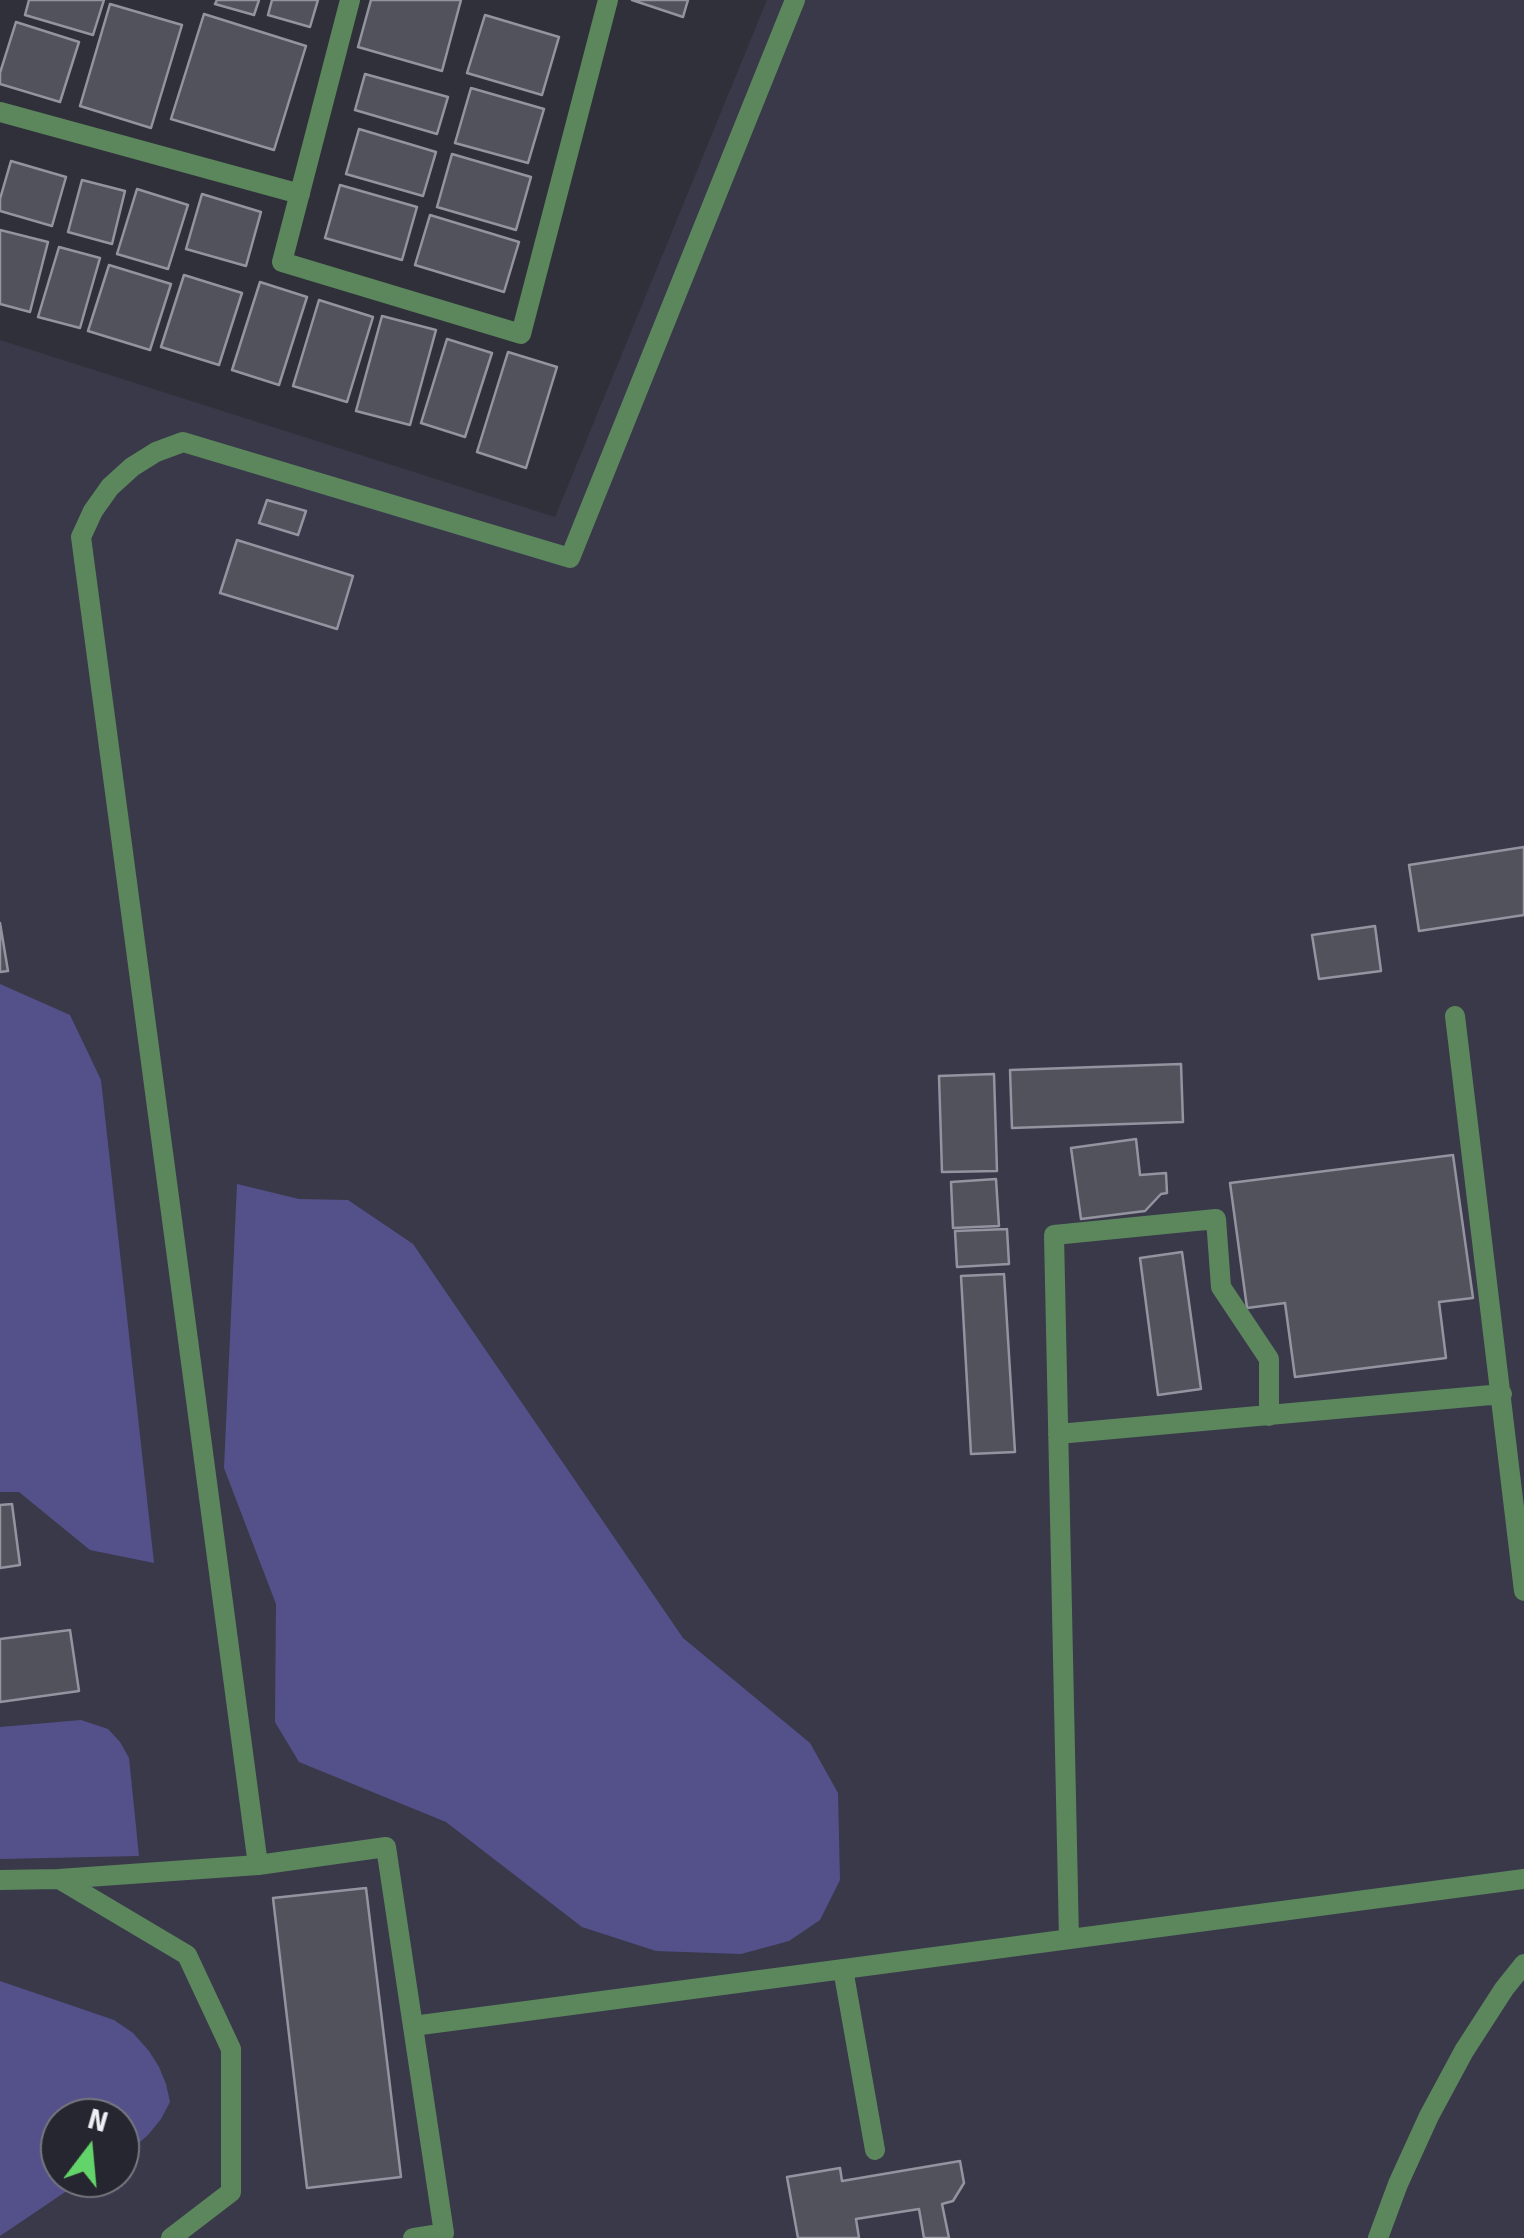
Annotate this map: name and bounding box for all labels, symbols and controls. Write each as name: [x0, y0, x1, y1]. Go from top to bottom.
north arrow: [40, 2098, 140, 2198]
text: N: [84, 2102, 112, 2140]

